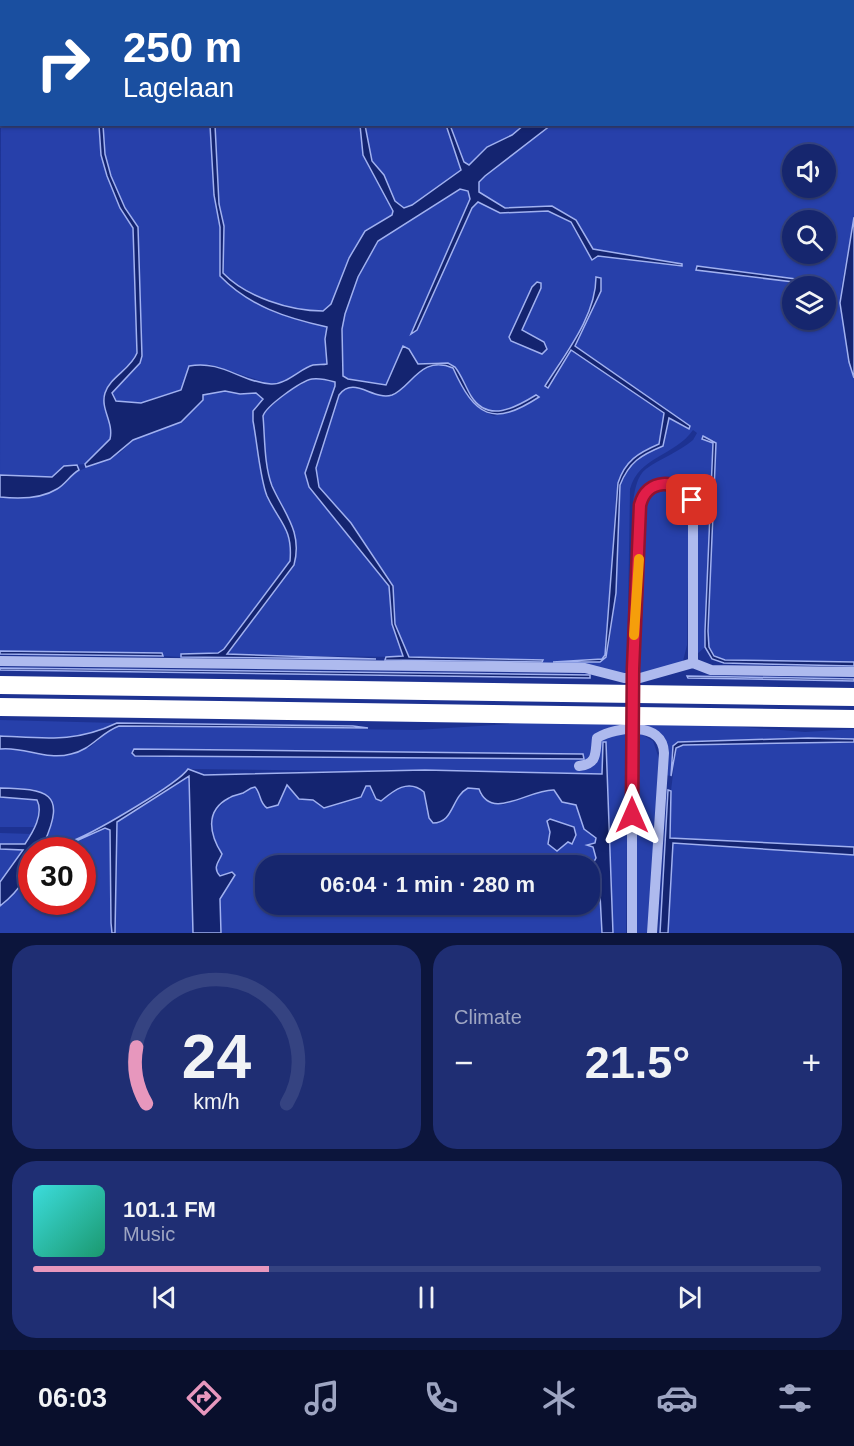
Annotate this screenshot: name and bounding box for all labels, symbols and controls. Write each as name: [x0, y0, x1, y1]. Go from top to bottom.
icon: right: [24, 24, 102, 102]
text: 250 m: [123, 24, 242, 71]
text: Lagelaan: [123, 73, 234, 103]
map controls: [782, 144, 836, 330]
button: sound: [782, 144, 836, 198]
button: search: [782, 210, 836, 264]
button: layers: [782, 276, 836, 330]
pin: [666, 474, 717, 525]
icon: arrive: [675, 483, 708, 516]
position arrow: [600, 783, 664, 847]
speed limit sign: 30: [18, 837, 96, 915]
text: 06:04 · 1 min · 280 m: [320, 872, 535, 897]
text: Climate: [454, 1006, 522, 1028]
text: 24: [182, 1022, 251, 1091]
text: 21.5°: [585, 1037, 690, 1088]
text: −: [454, 1044, 473, 1081]
text: +: [802, 1044, 821, 1081]
text: km/h: [193, 1090, 240, 1114]
text: 101.1 FM: [123, 1197, 216, 1222]
text: Music: [123, 1223, 175, 1245]
icon: previous: [148, 1281, 181, 1314]
icon: pause: [410, 1281, 443, 1314]
icon: next: [673, 1281, 706, 1314]
icon: directions: [183, 1377, 225, 1419]
icon: music: [301, 1377, 343, 1419]
icon: phone: [420, 1377, 462, 1419]
icon: climate: [538, 1377, 580, 1419]
icon: car: [656, 1377, 698, 1419]
icon: filters: [774, 1377, 816, 1419]
text: 06:03: [38, 1383, 107, 1413]

